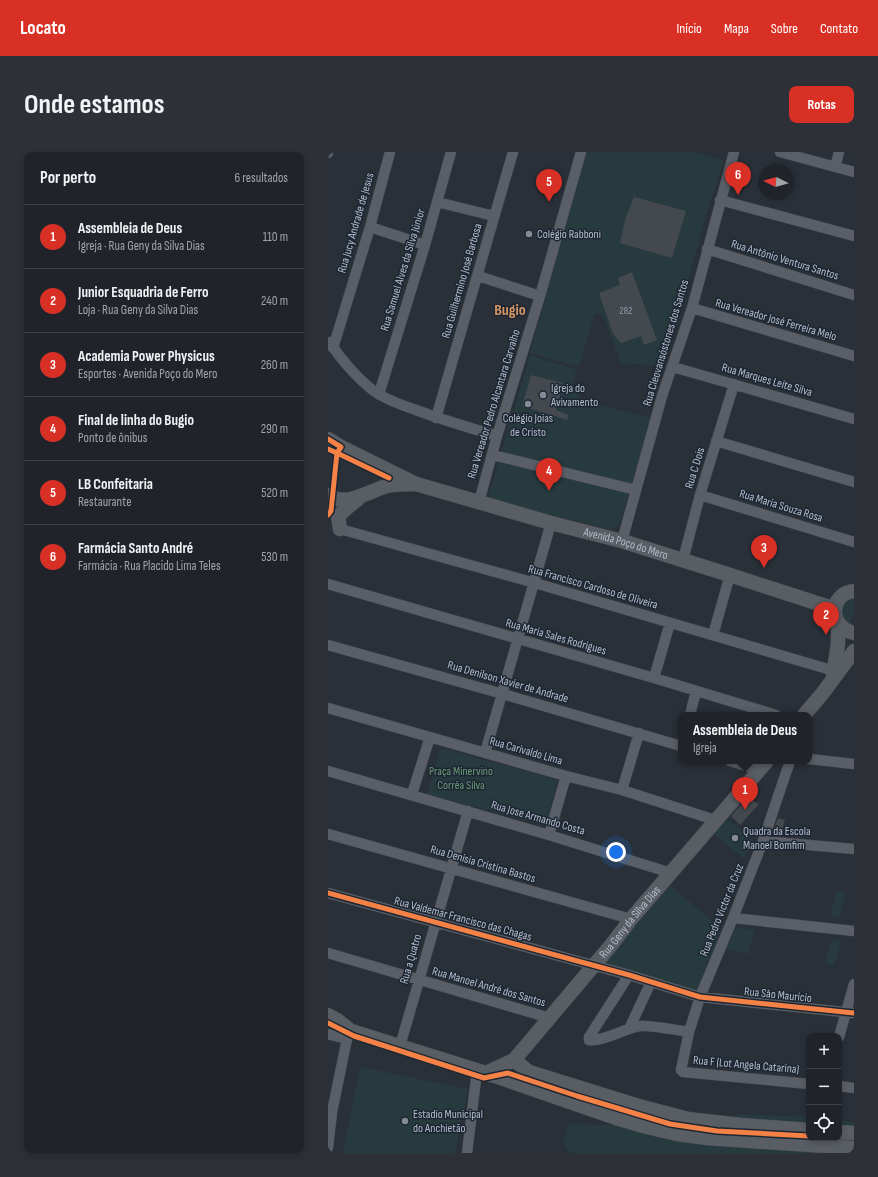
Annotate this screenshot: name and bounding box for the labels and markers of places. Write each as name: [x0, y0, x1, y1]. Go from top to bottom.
pin: 6: [725, 162, 751, 195]
pin: 5: [536, 169, 562, 202]
place label: Colégio Rabboni: [537, 227, 601, 242]
marker: Colégio Rabboni: [524, 229, 534, 239]
place label: Igreja do Avivamento: [550, 381, 598, 410]
marker: Igreja do Avivamento: [538, 390, 548, 400]
marker: Colégio Joias de Cristo: [523, 399, 533, 409]
place label: Colégio Joias de Cristo: [503, 411, 553, 440]
pin: 4: [536, 458, 562, 491]
pin: 3: [751, 535, 777, 568]
pin: 2: [813, 602, 839, 635]
pin: 1: [732, 777, 758, 810]
place label: Quadra da Escola Manoel Bomfim: [743, 824, 811, 853]
marker: Quadra da Escola Manoel Bomfim: [730, 833, 740, 843]
place label: Estadio Municipal do Anchietão: [413, 1107, 483, 1136]
marker: Estadio Municipal do Anchietão: [400, 1116, 410, 1126]

